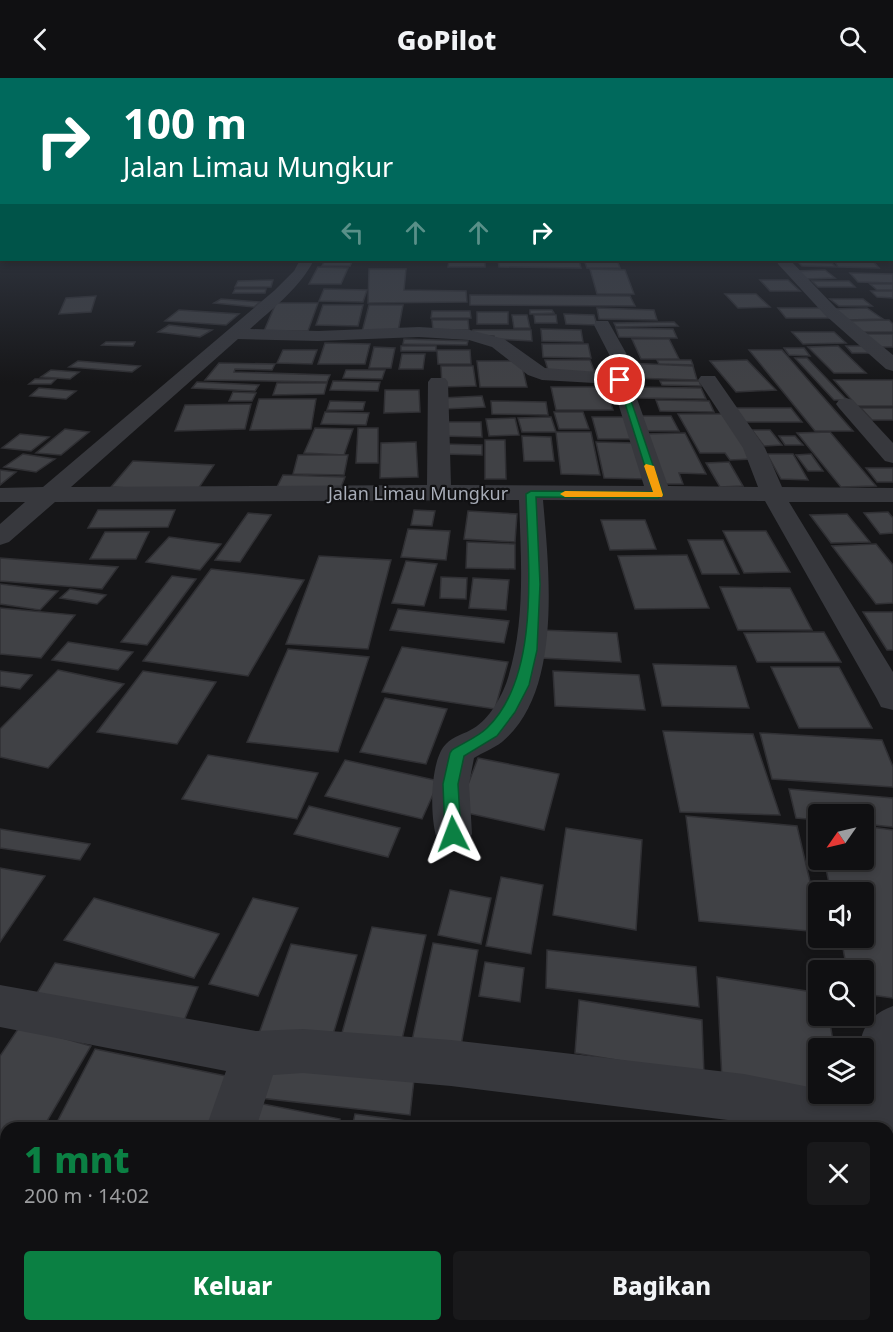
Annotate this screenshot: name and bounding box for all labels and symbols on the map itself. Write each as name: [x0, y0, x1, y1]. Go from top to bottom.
pin: [594, 354, 645, 405]
street label: Jalan Limau Mungkur: [326, 481, 509, 505]
position arrow: [421, 802, 485, 866]
north arrow: [808, 804, 874, 870]

